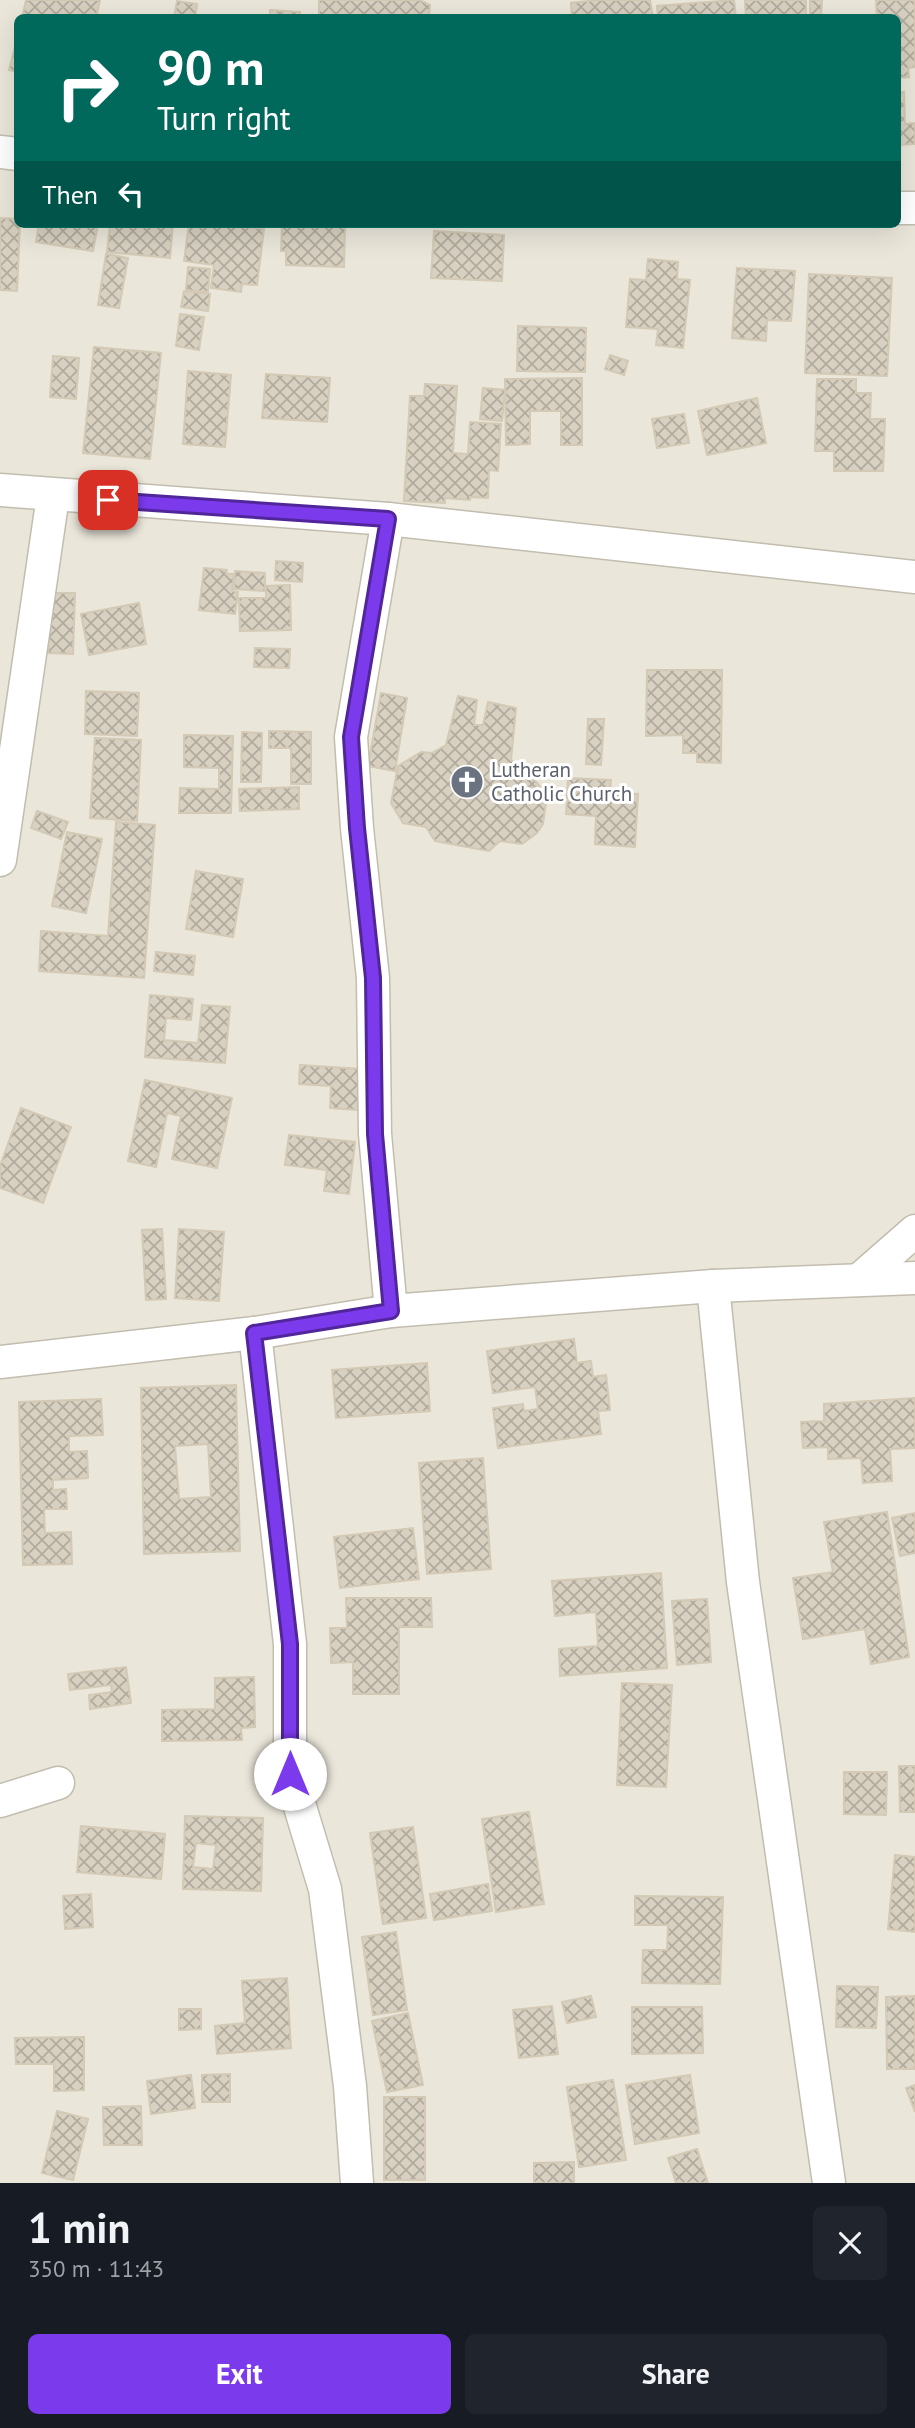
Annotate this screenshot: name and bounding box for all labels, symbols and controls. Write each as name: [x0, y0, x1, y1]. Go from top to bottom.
text: 90 m: [157, 35, 264, 99]
icon: right: [42, 42, 133, 133]
text: Turn right: [157, 97, 291, 139]
icon: left: [112, 175, 150, 213]
text: Then: [42, 178, 98, 211]
pin: [78, 470, 138, 530]
icon: arrive: [89, 481, 127, 519]
place label: Lutheran Catholic Church: [491, 756, 632, 807]
church icon: Lutheran Catholic Church: [448, 763, 486, 801]
position arrow: [253, 1737, 327, 1811]
text: 1 min: [28, 2200, 130, 2255]
button: close: [813, 2206, 887, 2280]
text: 350 m · 11:43: [28, 2254, 164, 2283]
button: Exit: [28, 2334, 451, 2414]
button: Share: [465, 2334, 887, 2414]

